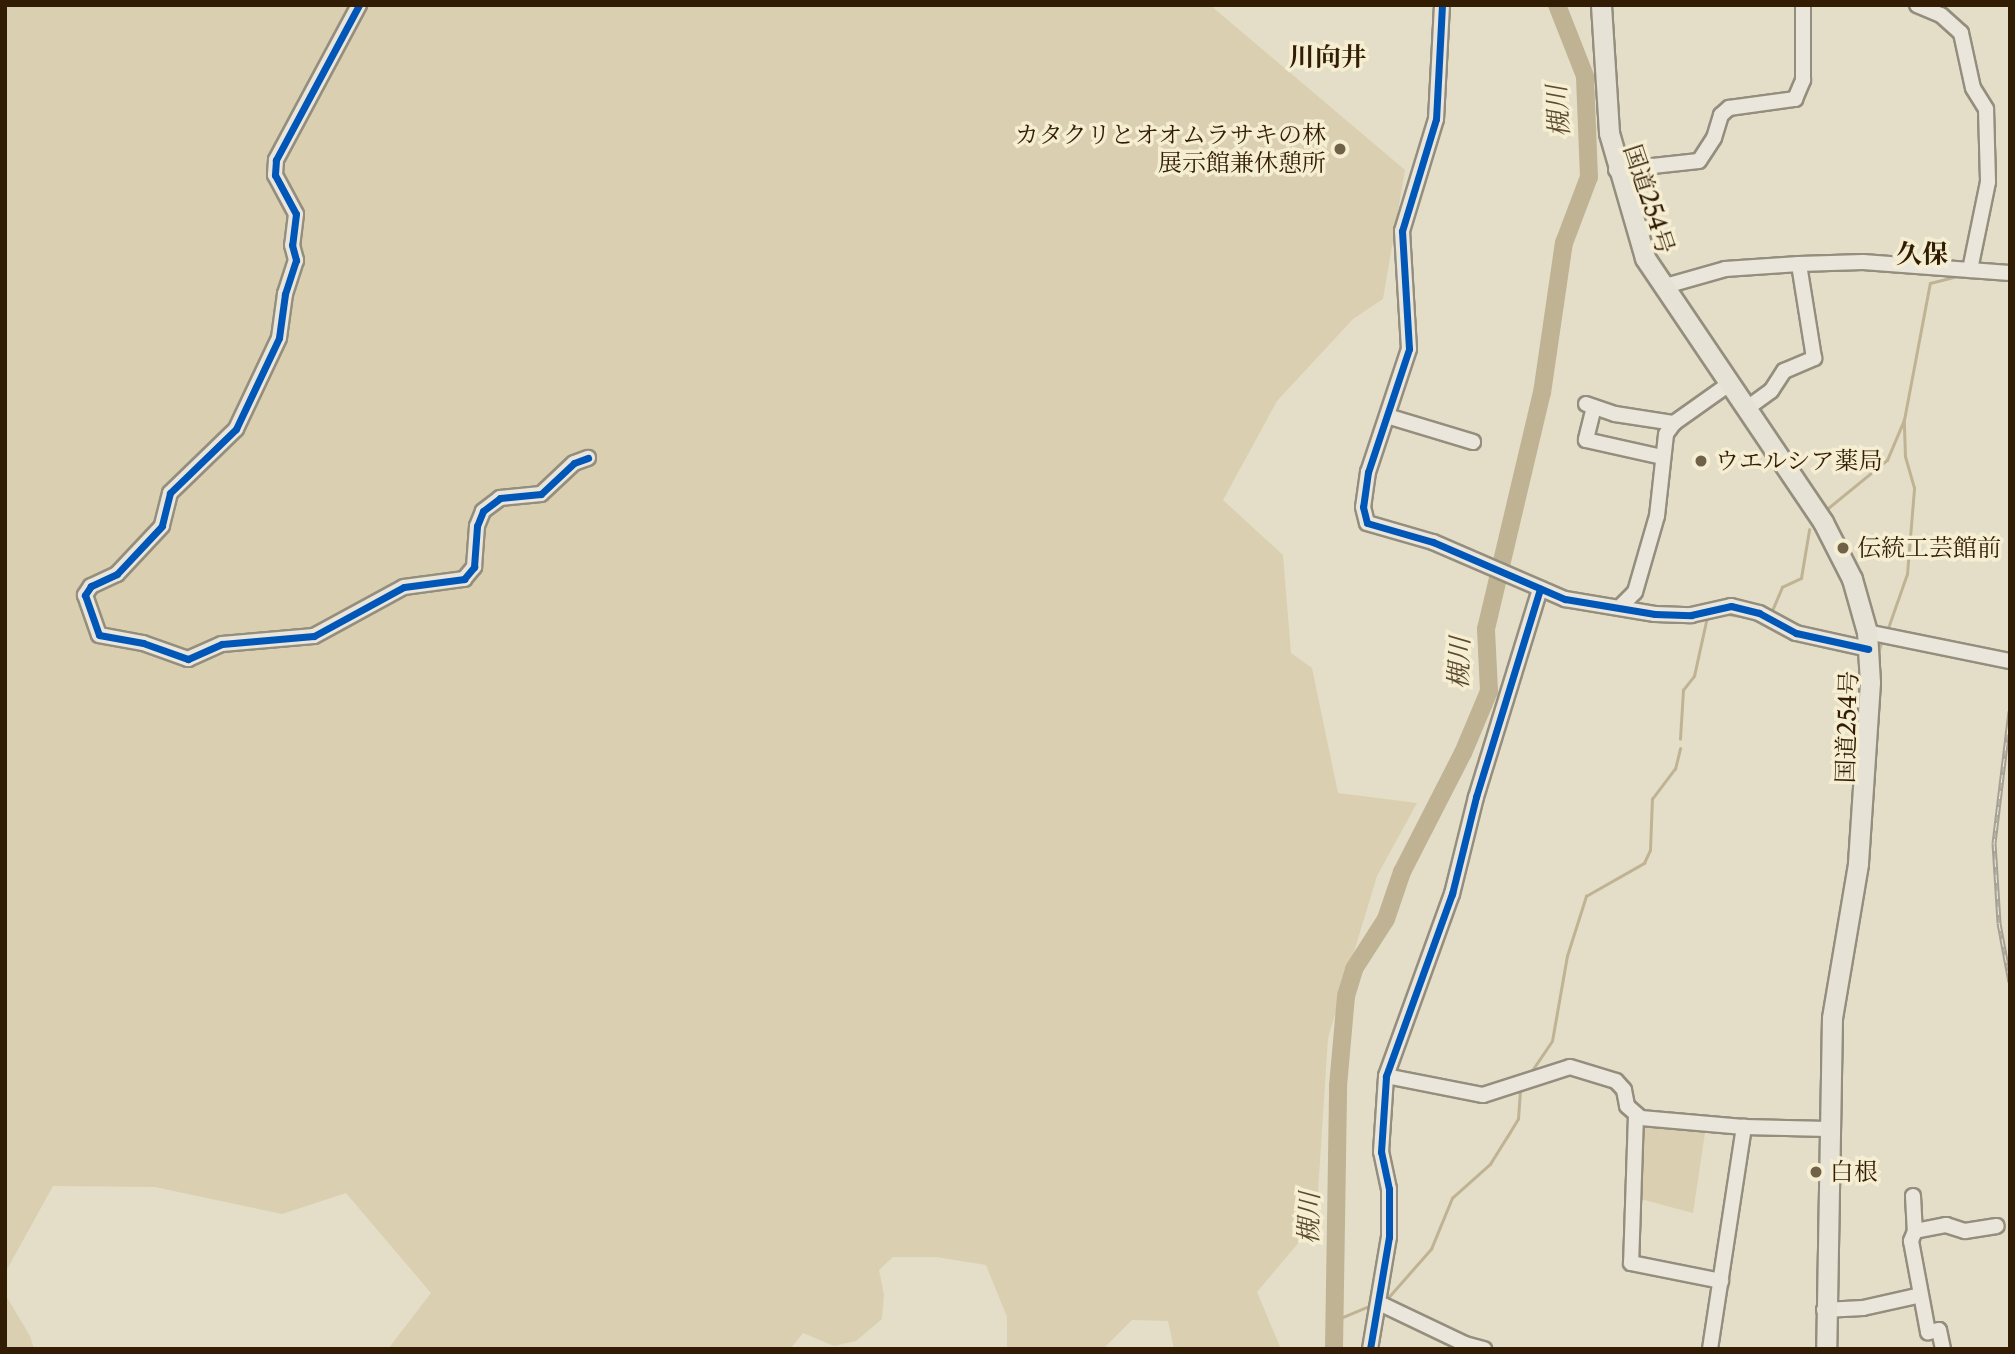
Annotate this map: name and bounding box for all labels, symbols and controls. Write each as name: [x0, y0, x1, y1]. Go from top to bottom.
district label: 川向井: [1289, 42, 1367, 74]
water label: 槻川: [1542, 84, 1576, 138]
place label: カタクリとオオムラサキの林 展示館兼休憩所: [1014, 121, 1326, 177]
marker: カタクリとオオムラサキの林 展示館兼休憩所: [1332, 141, 1348, 157]
street label: 国道254号: [1618, 141, 1680, 257]
district label: 久保: [1896, 239, 1948, 271]
place label: ウエルシア薬局: [1715, 447, 1883, 475]
marker: ウエルシア薬局: [1693, 453, 1709, 469]
place label: 伝統工芸館前: [1857, 534, 2001, 562]
marker: 伝統工芸館前: [1835, 540, 1851, 556]
water label: 槻川: [1444, 636, 1476, 690]
street label: 国道254号: [1831, 670, 1863, 784]
place label: 白根: [1830, 1158, 1878, 1186]
marker: 白根: [1808, 1164, 1824, 1180]
water label: 槻川: [1294, 1192, 1326, 1244]

